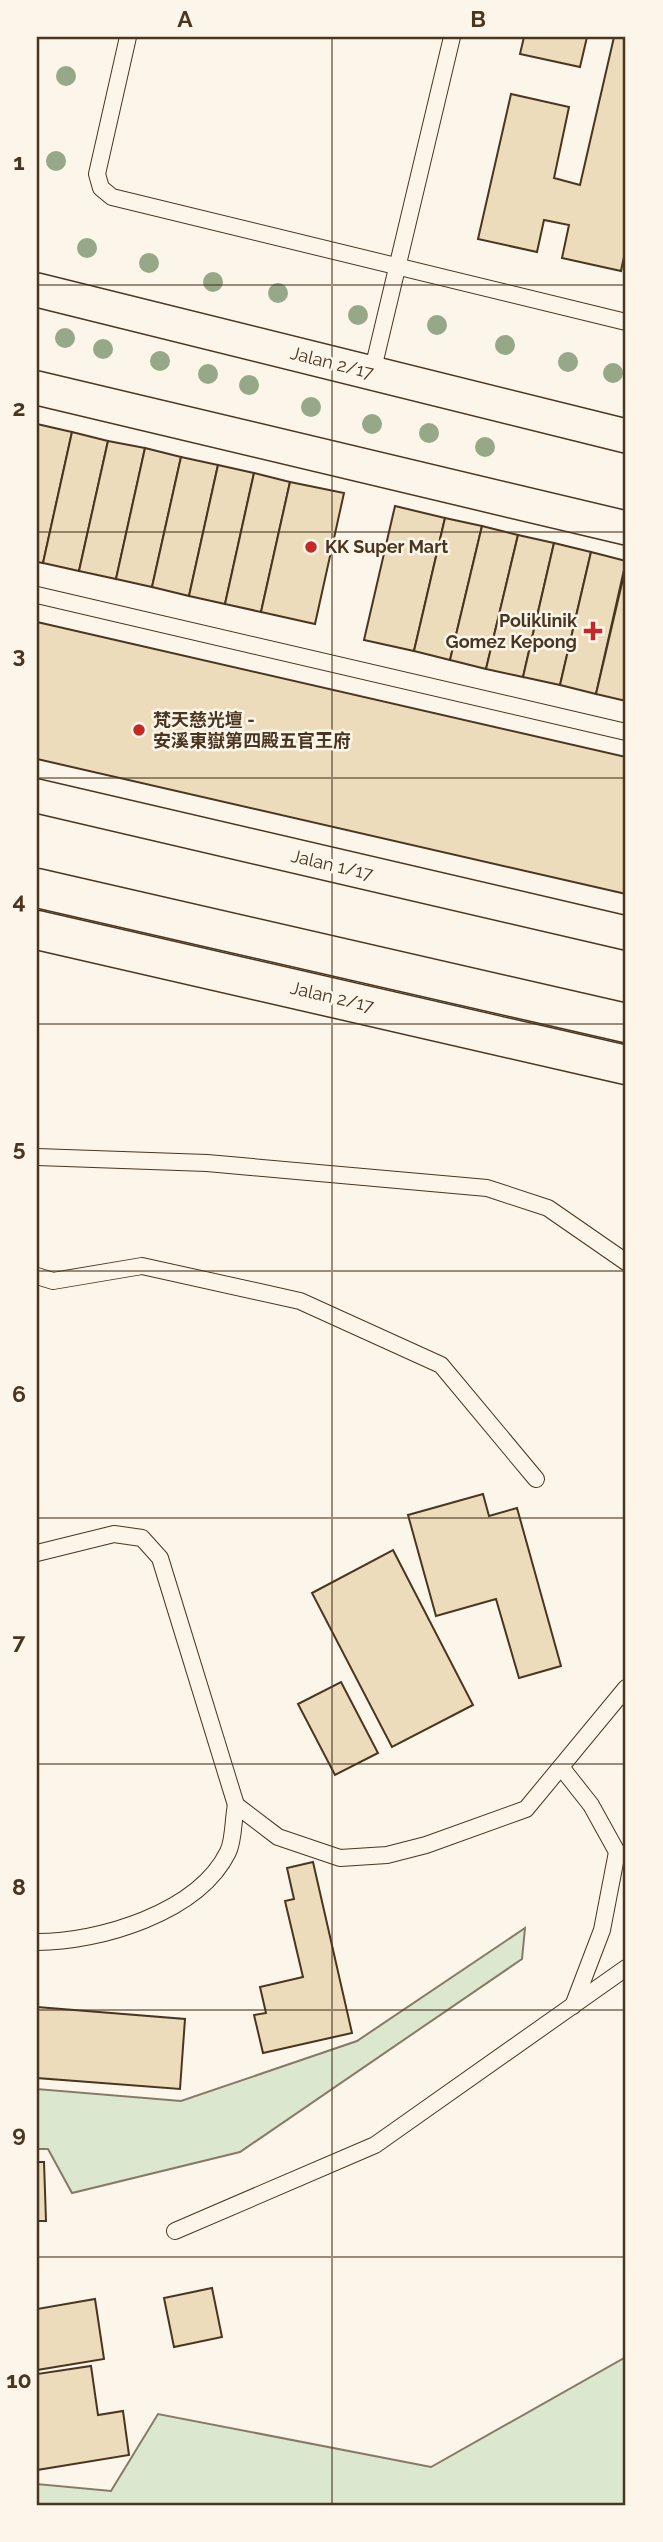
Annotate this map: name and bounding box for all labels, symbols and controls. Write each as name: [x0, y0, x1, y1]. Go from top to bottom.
text: A: [177, 5, 193, 32]
text: B: [470, 5, 486, 32]
text: 1: [13, 148, 25, 175]
street label: Jalan 2/17: [288, 342, 376, 383]
text: 2: [13, 394, 25, 421]
place label: KK Super Mart: [325, 536, 448, 557]
marker: KK Super Mart: [303, 539, 319, 555]
place label: Poliklinik Gomez Kepong: [446, 610, 578, 652]
marker: Poliklinik Gomez Kepong: [583, 621, 603, 641]
text: 3: [13, 641, 25, 668]
place label: 梵天慈光壇 - 安溪東嶽第四殿五官王府: [153, 709, 351, 751]
marker: 梵天慈光壇 - 安溪東嶽第四殿五官王府: [131, 722, 147, 738]
street label: Jalan 1/17: [289, 845, 376, 884]
text: 4: [12, 887, 26, 914]
street label: Jalan 2/17: [288, 977, 376, 1016]
text: 5: [13, 1134, 26, 1161]
text: 6: [12, 1380, 26, 1407]
text: 7: [13, 1627, 26, 1654]
text: 8: [12, 1873, 26, 1900]
text: 9: [12, 2120, 26, 2147]
text: 10: [6, 2366, 32, 2393]

